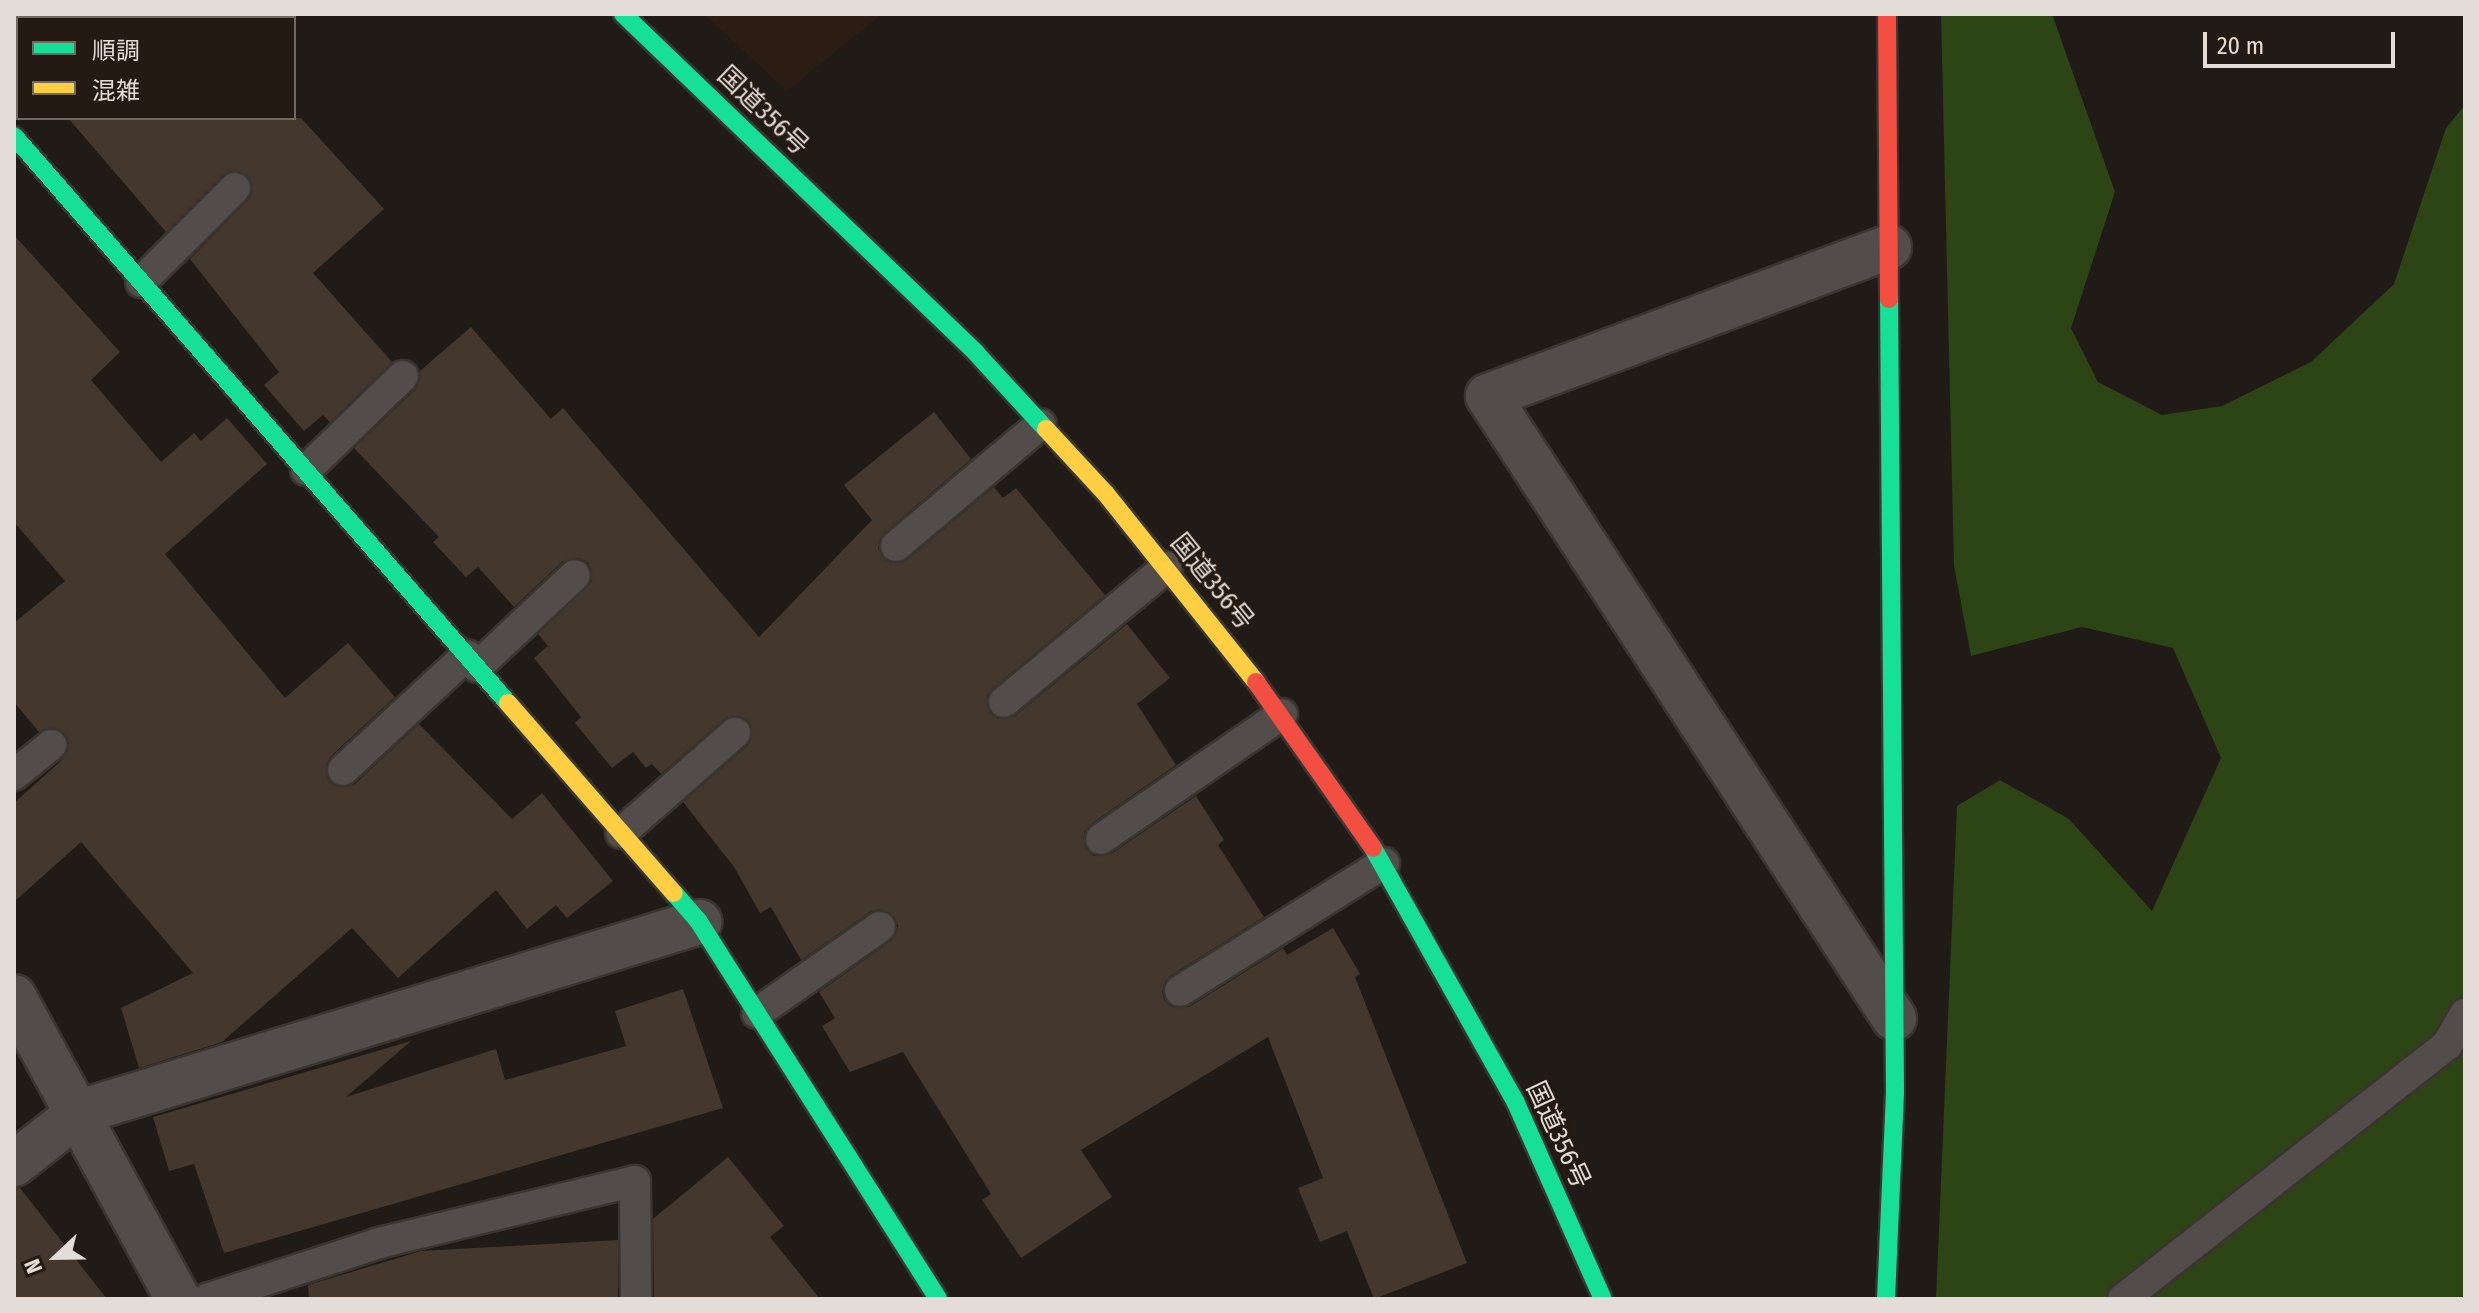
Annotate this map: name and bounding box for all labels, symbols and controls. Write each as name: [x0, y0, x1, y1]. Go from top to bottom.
legend: [16, 16, 296, 120]
scale bar: [2207, 16, 2399, 66]
text: 20 m: [2217, 32, 2264, 60]
text: 順調: [92, 37, 140, 65]
street label: 国道356号: [711, 60, 815, 162]
text: 混雑: [92, 77, 140, 105]
street label: 国道356号: [1164, 528, 1260, 636]
street label: 国道356号: [1520, 1076, 1596, 1194]
north arrow: [16, 1217, 96, 1297]
text: N: [18, 1255, 48, 1277]

